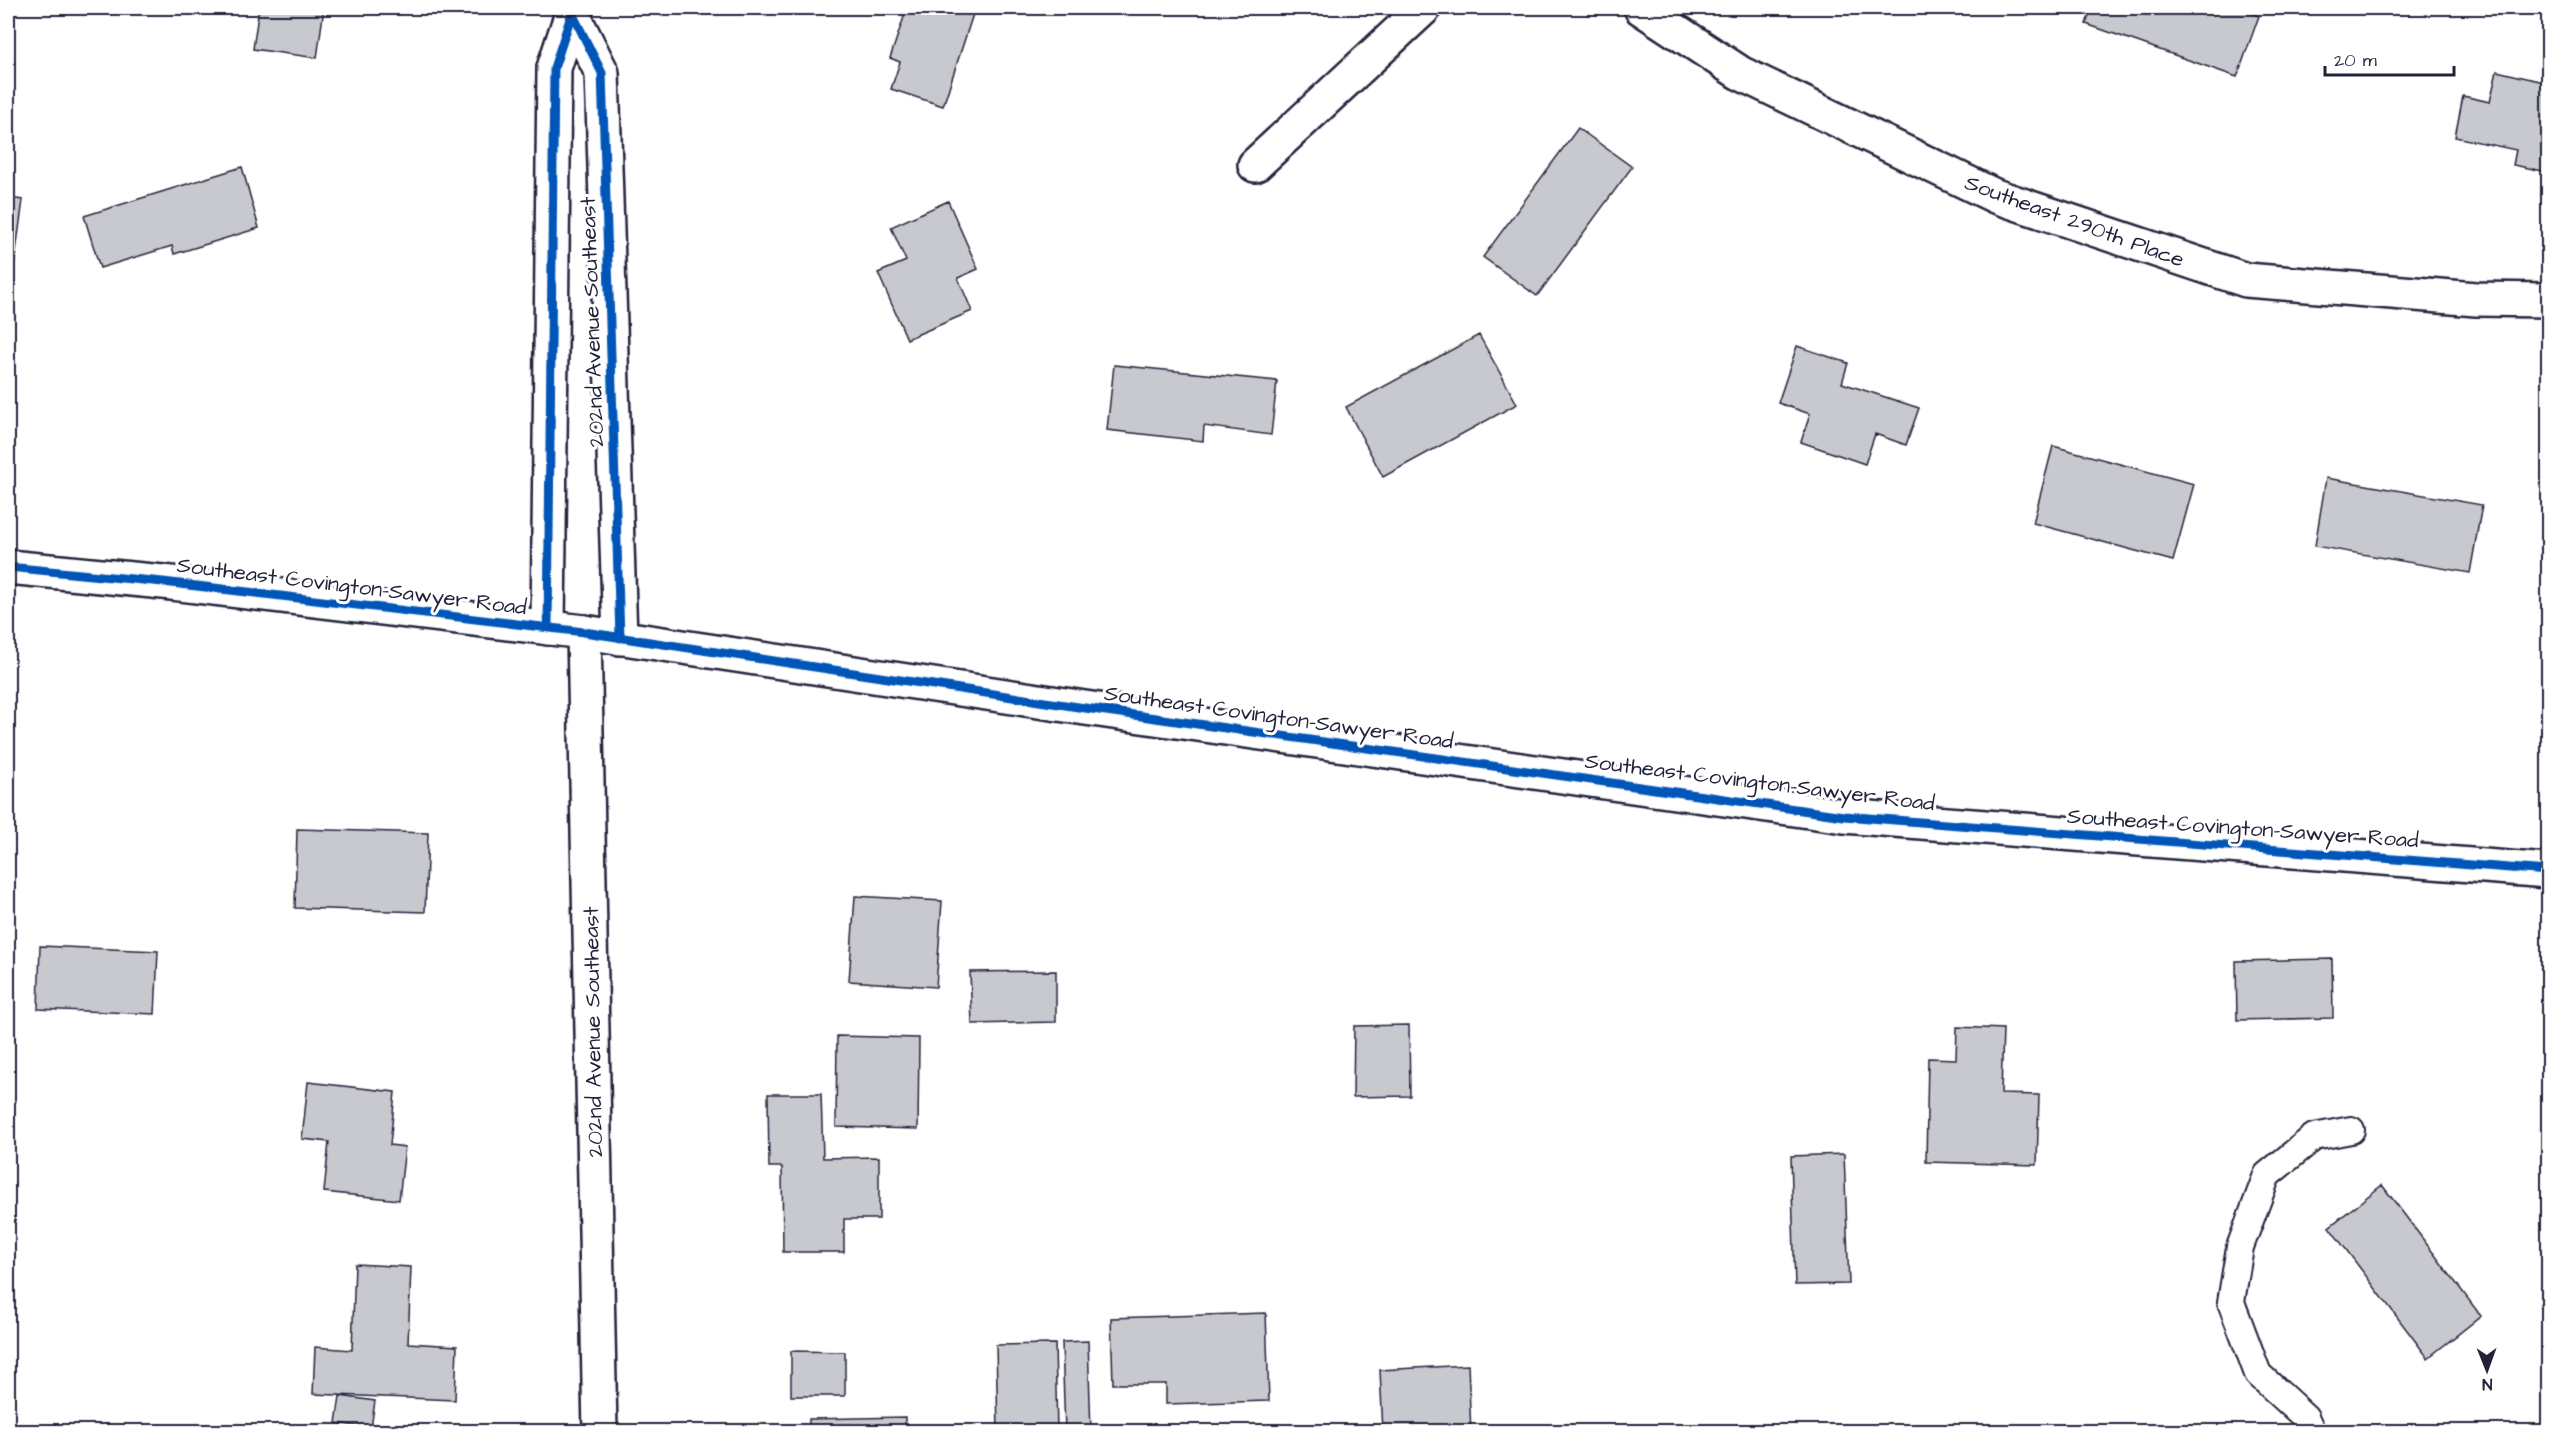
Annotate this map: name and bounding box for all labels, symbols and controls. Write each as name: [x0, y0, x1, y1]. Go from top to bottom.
scale bar: [2325, 39, 2454, 77]
text: 20 m: [2334, 48, 2377, 73]
street label: Southeast 290th Place: [1960, 167, 2189, 276]
street label: 202nd Avenue Southeast: [573, 196, 612, 448]
street label: Southeast Covington-Sawyer Road: [175, 550, 528, 624]
street label: Southeast Covington-Sawyer Road: [1102, 678, 1455, 758]
street label: Southeast Covington-Sawyer Road: [1583, 746, 1936, 820]
street label: Southeast Covington-Sawyer Road: [2066, 801, 2420, 857]
street label: 202nd Avenue Southeast: [576, 906, 611, 1158]
north arrow: [2457, 1340, 2517, 1400]
text: N: [2482, 1373, 2492, 1395]

